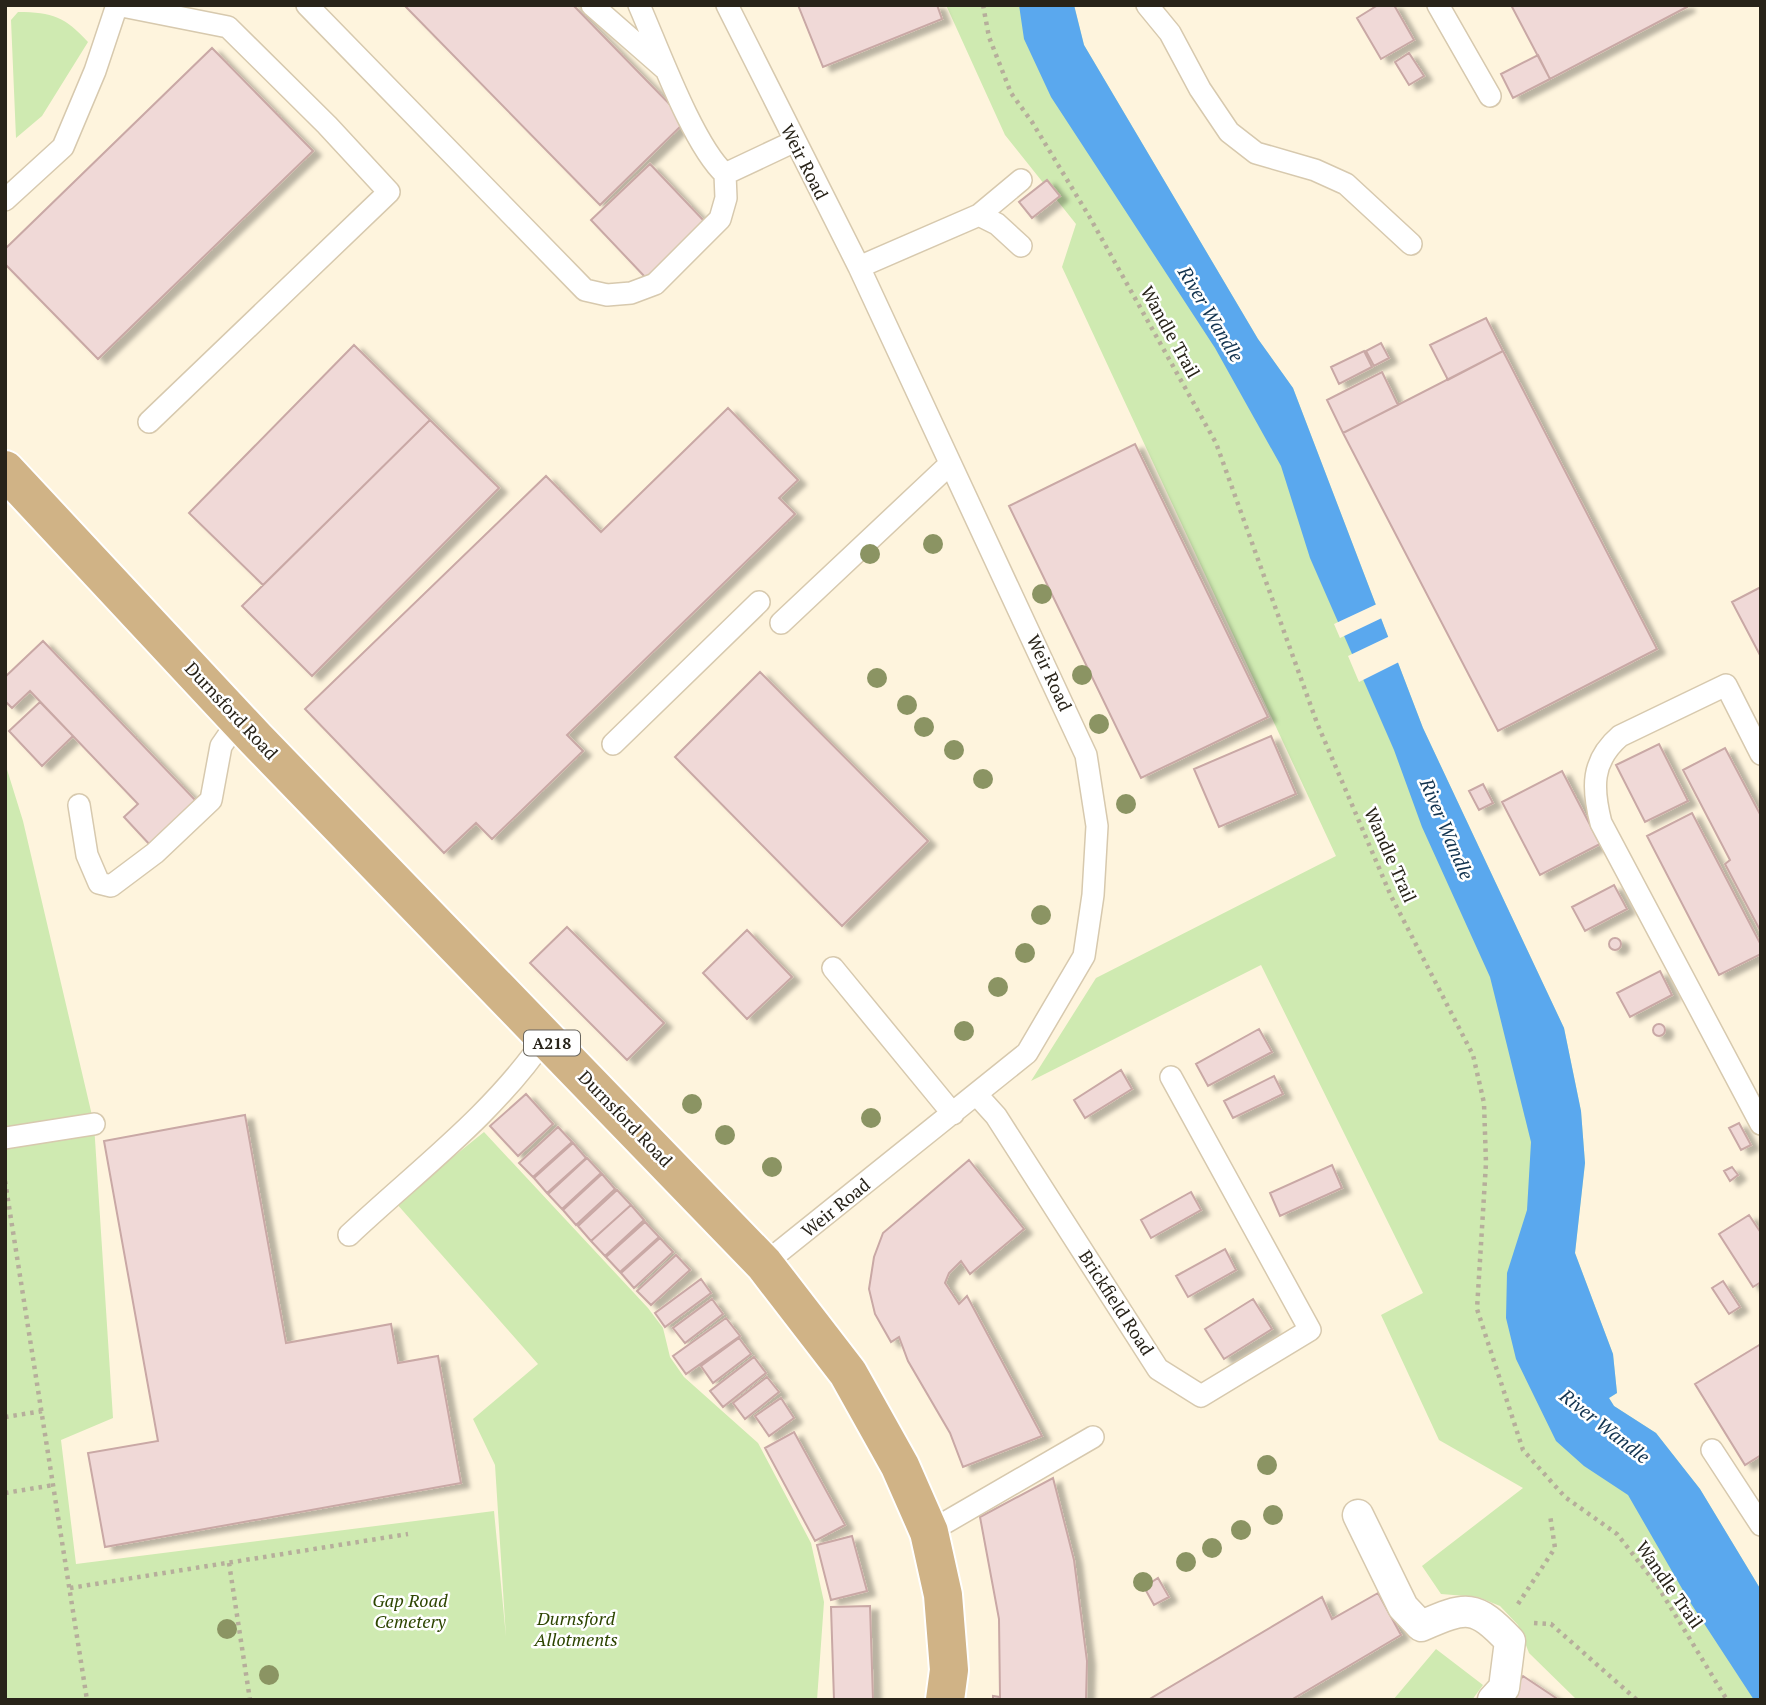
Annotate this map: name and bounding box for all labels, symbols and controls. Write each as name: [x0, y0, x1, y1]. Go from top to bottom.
street label: Weir Road: [776, 120, 834, 203]
water label: River Wandle: [1173, 260, 1250, 367]
street label: Wandle Trail: [1136, 281, 1206, 382]
street label: Weir Road: [1022, 631, 1078, 715]
street label: Durnsford Road: [180, 656, 283, 764]
water label: River Wandle: [1415, 774, 1480, 884]
street label: Wandle Trail: [1359, 803, 1423, 906]
road number: A218: [524, 1030, 580, 1056]
street label: Durnsford Road: [573, 1065, 678, 1172]
street label: Weir Road: [796, 1172, 875, 1242]
street label: Brickfield Road: [1074, 1245, 1160, 1360]
water label: River Wandle: [1554, 1382, 1656, 1469]
street label: Wandle Trail: [1631, 1536, 1709, 1633]
park label: Gap Road Cemetery: [372, 1588, 448, 1633]
park label: Durnsford Allotments: [533, 1606, 618, 1651]

